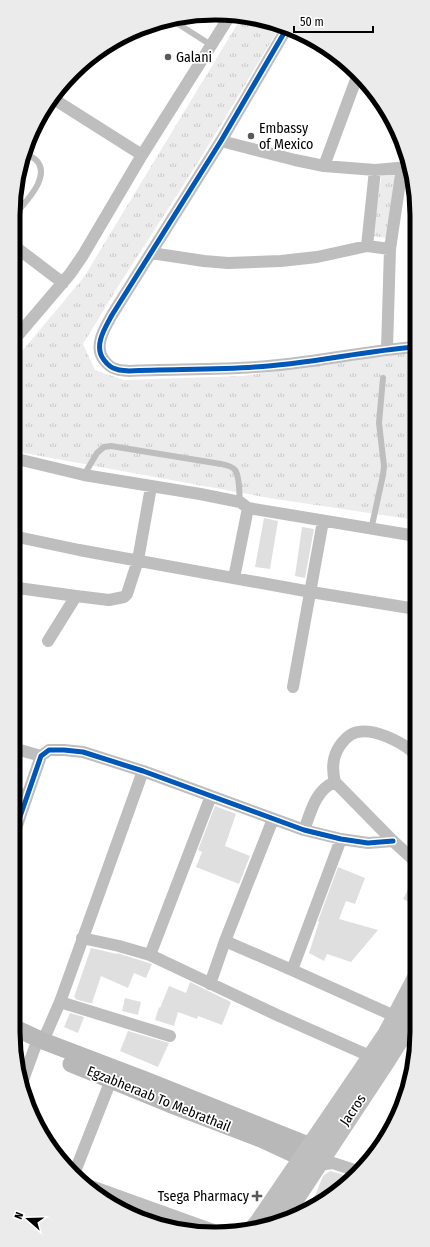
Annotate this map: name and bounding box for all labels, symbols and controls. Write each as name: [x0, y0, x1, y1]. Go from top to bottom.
scale bar: [294, 8, 373, 34]
text: 50 m: [300, 15, 324, 29]
place label: Galani: [176, 49, 212, 66]
marker: Galani: [163, 52, 173, 62]
place label: Embassy of Mexico: [259, 120, 313, 153]
marker: Embassy of Mexico: [246, 131, 256, 141]
street label: Egzabheraab To Mebrathail: [85, 1062, 234, 1136]
street label: Jacros: [336, 1091, 370, 1129]
place label: Tsega Pharmacy: [158, 1188, 250, 1205]
marker: Tsega Pharmacy: [252, 1191, 262, 1201]
north arrow: [8, 1199, 48, 1239]
text: N: [12, 1210, 26, 1221]

